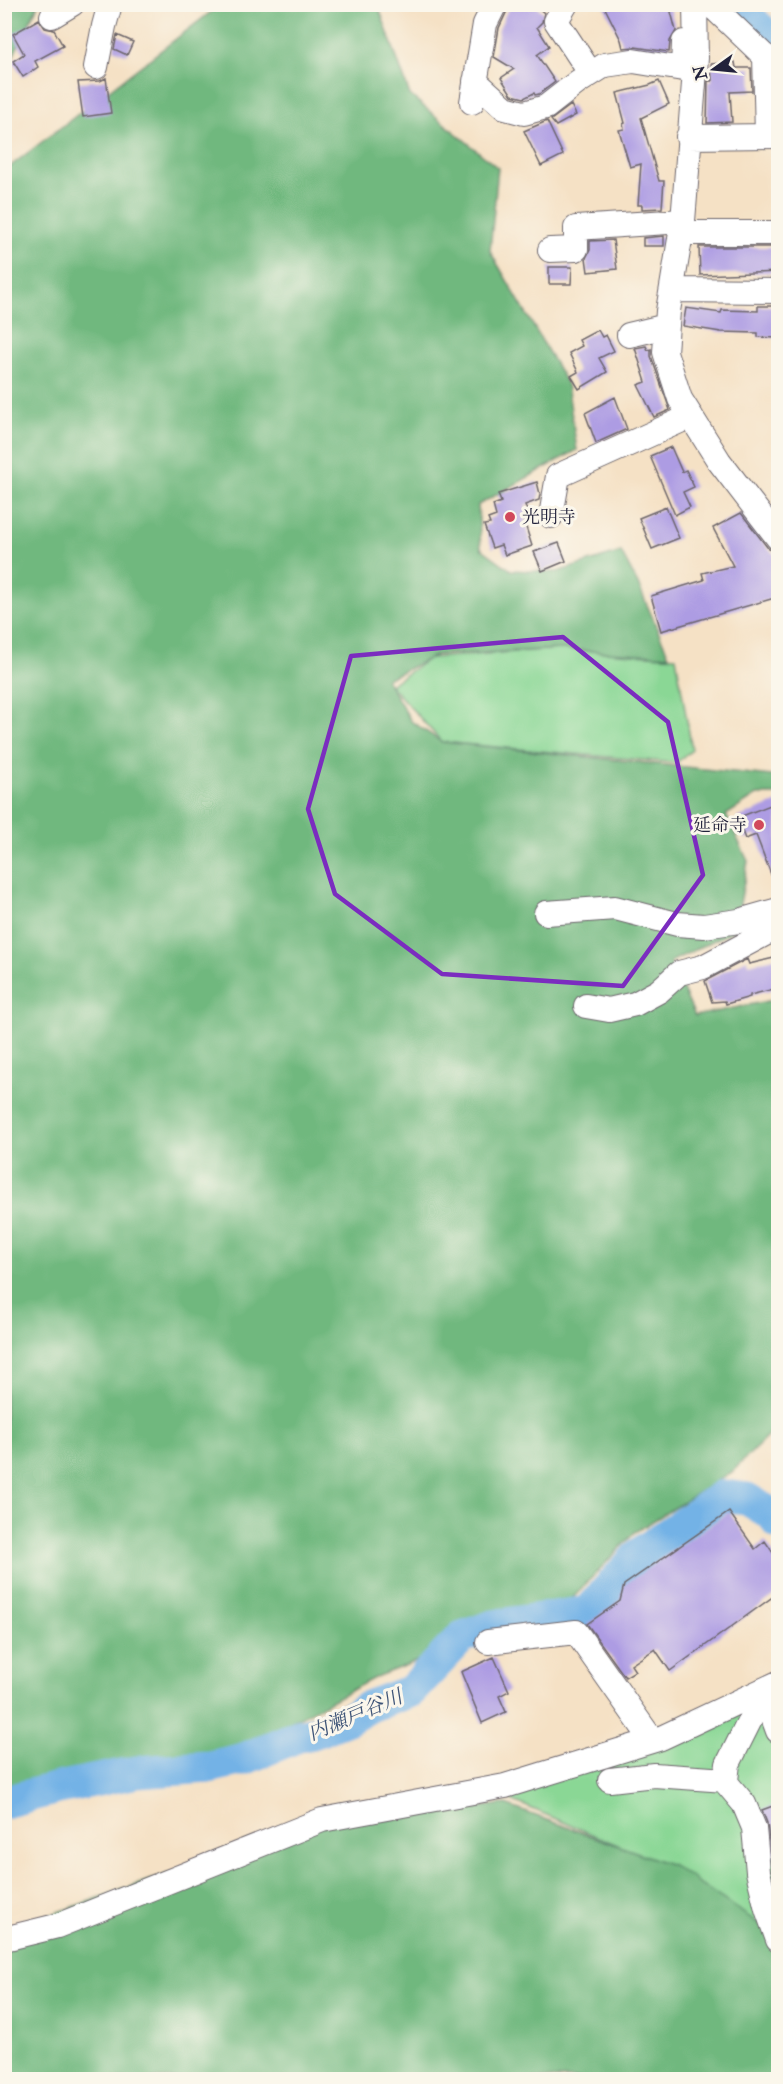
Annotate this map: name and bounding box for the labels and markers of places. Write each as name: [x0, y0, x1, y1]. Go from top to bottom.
place label: 光明寺: [522, 506, 576, 529]
marker: 光明寺: [503, 510, 517, 524]
place label: 延命寺: [693, 814, 747, 837]
marker: 延命寺: [752, 818, 766, 832]

